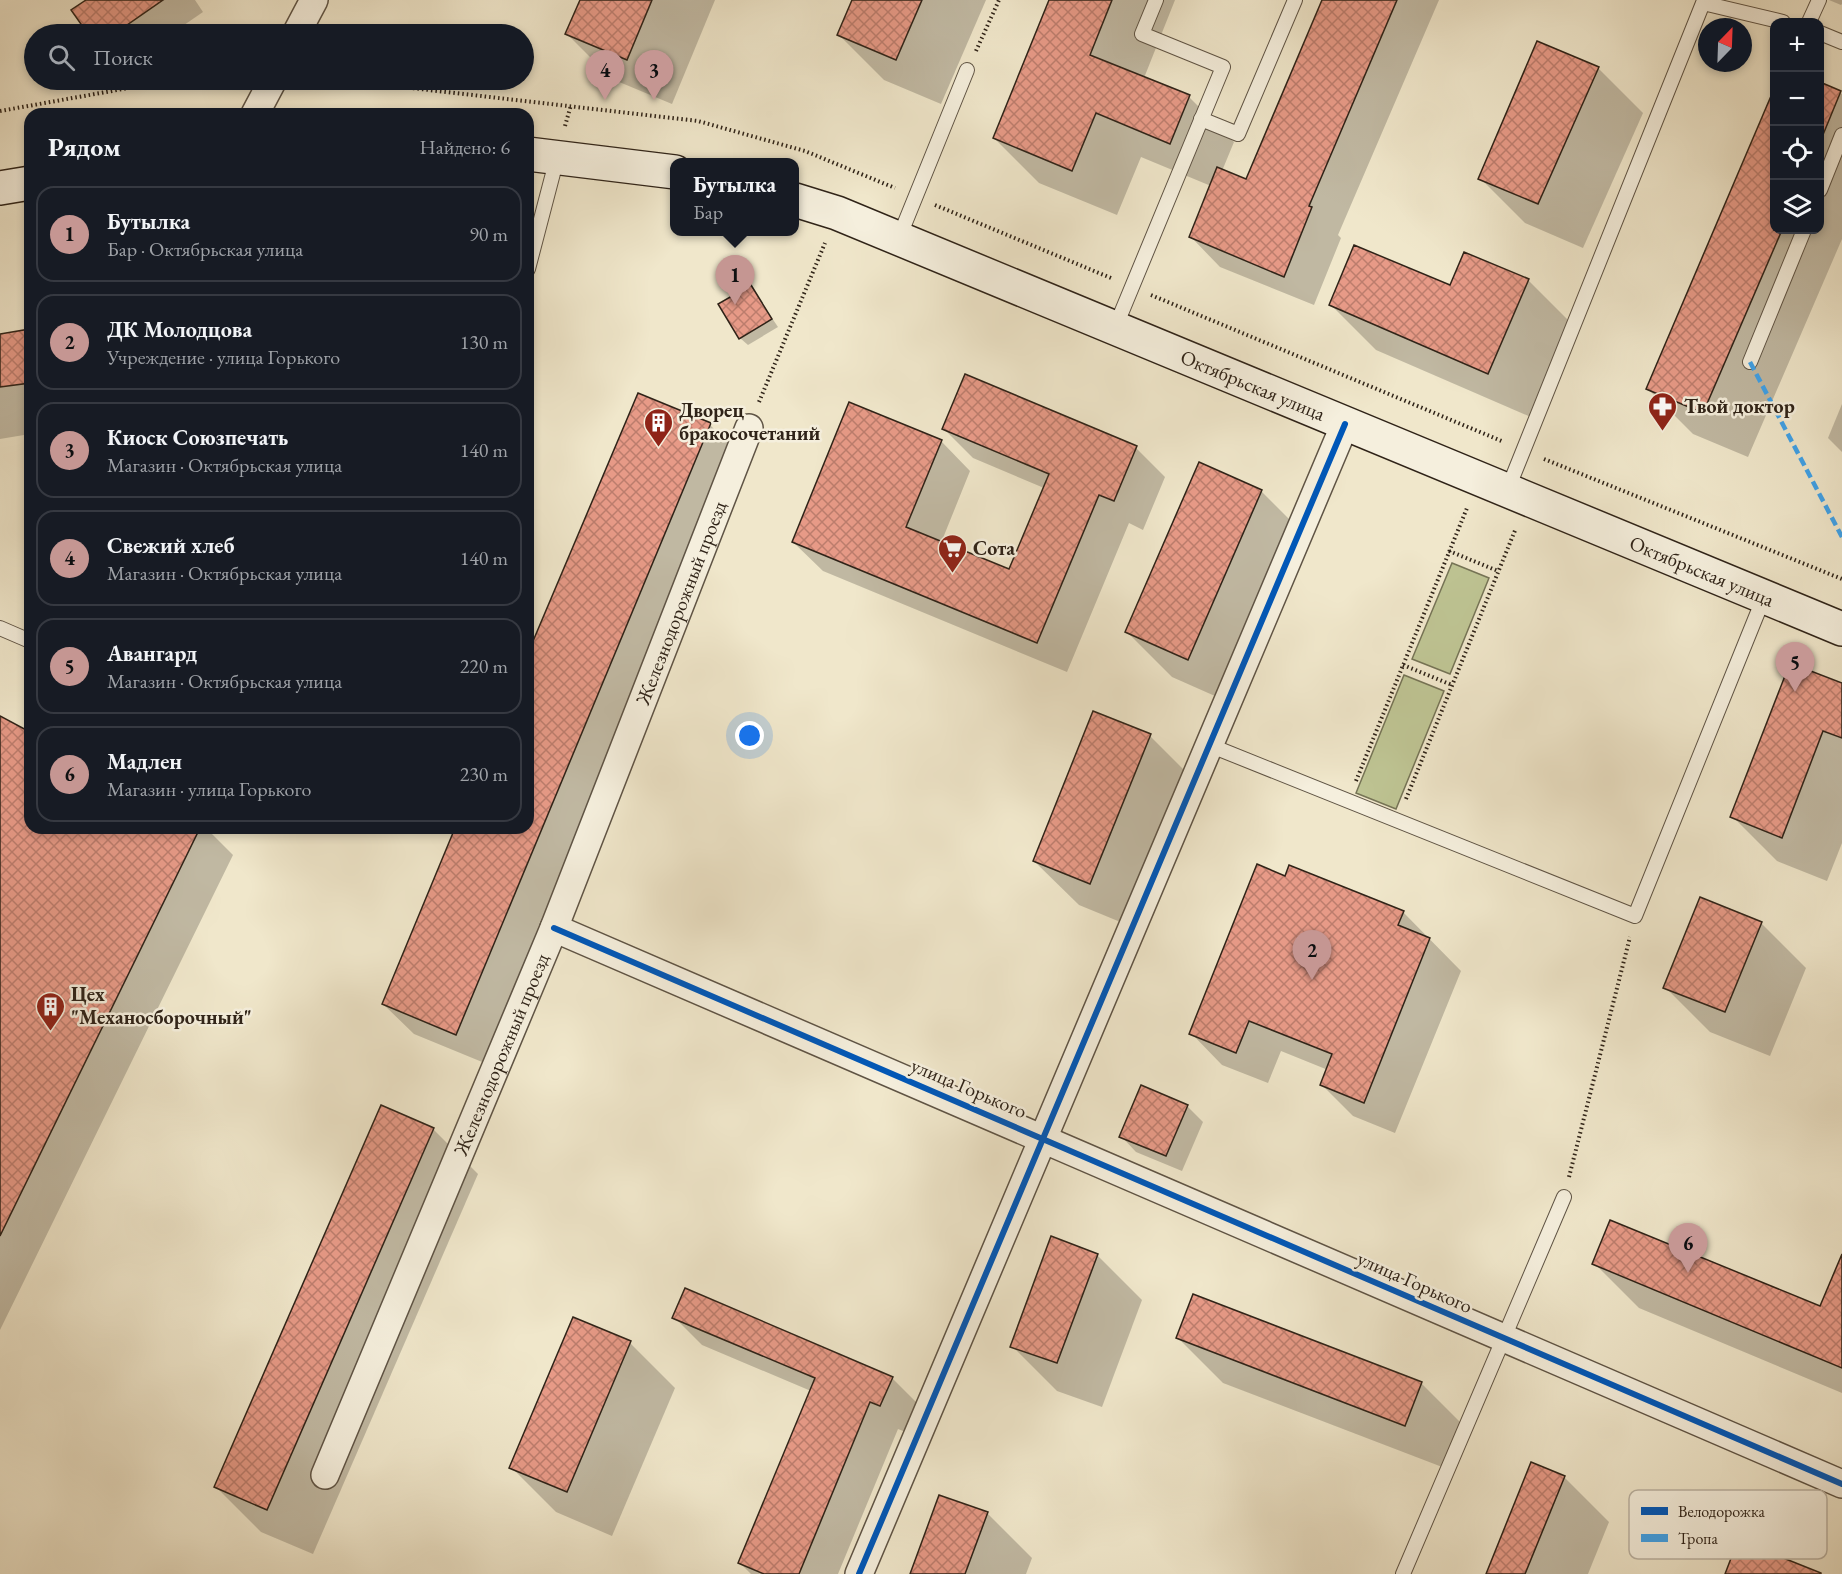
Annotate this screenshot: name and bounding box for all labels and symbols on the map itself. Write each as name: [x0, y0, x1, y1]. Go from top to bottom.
north arrow: [1698, 18, 1752, 72]
pin: 4: [586, 51, 624, 100]
pin: 3: [634, 51, 674, 100]
pin: 1: [716, 256, 754, 305]
street label: Октябрьская улица: [1177, 344, 1329, 427]
pharmacy icon: Твой доктор: [1647, 390, 1679, 432]
place label: Твой доктор: [1684, 393, 1795, 419]
place label: Дворец бракосочетаний: [679, 397, 820, 446]
building icon: Дворец бракосочетаний: [642, 406, 674, 448]
street label: Железнодорожный проезд: [629, 497, 732, 709]
street label: Октябрьская улица: [1626, 529, 1778, 613]
supermarket icon: Сота: [936, 532, 968, 574]
place label: Сота: [973, 535, 1015, 561]
pin: 5: [1776, 642, 1814, 692]
your location: [735, 721, 764, 750]
pin: 2: [1292, 930, 1332, 980]
street label: Железнодорожный проезд: [447, 949, 555, 1160]
place label: Цех "Механосборочный": [71, 981, 252, 1030]
building icon: Цех "Механосборочный": [34, 990, 66, 1032]
street label: улица Горького: [907, 1052, 1031, 1124]
pin: 6: [1668, 1224, 1708, 1273]
street label: улица Горького: [1353, 1245, 1477, 1319]
legend: [1629, 1490, 1827, 1559]
text: Велодорожка: [1678, 1501, 1765, 1522]
text: Тропа: [1678, 1528, 1718, 1549]

